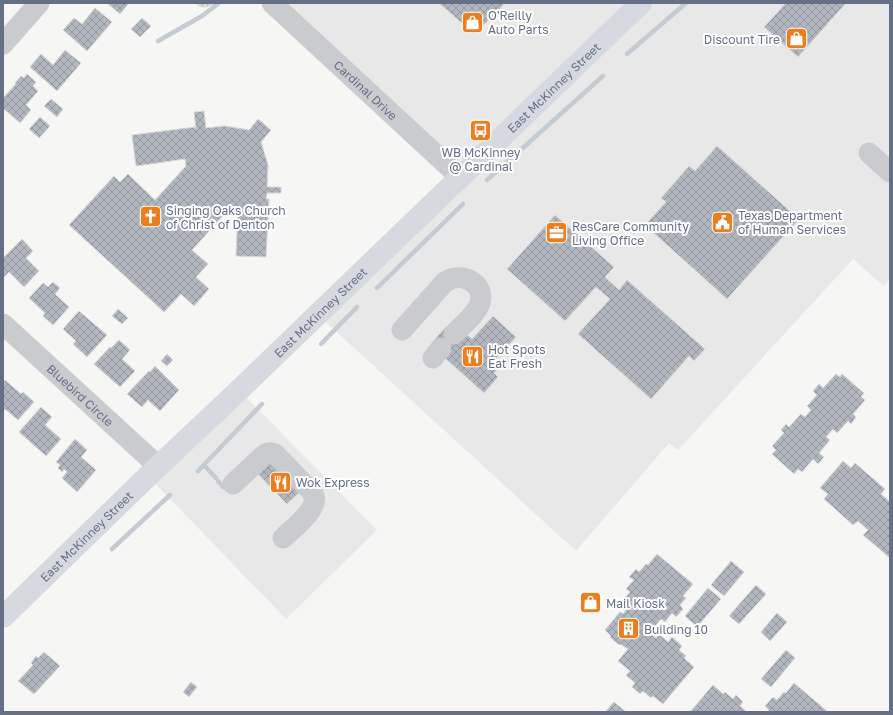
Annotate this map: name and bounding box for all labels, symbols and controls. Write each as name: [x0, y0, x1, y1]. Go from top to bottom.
place label: O'Reilly Auto Parts: [488, 8, 549, 37]
shop icon: O'Reilly Auto Parts: [460, 9, 486, 35]
shop icon: Discount Tire: [783, 26, 809, 52]
place label: Discount Tire: [704, 32, 780, 47]
street label: East McKinney Street: [504, 39, 603, 135]
street label: Cardinal Drive: [331, 57, 401, 123]
bus stop icon: WB McKinney @ Cardinal: [468, 118, 494, 144]
place label: WB McKinney @ Cardinal: [441, 145, 521, 174]
place label: Singing Oaks Church of Christ of Denton: [166, 203, 286, 232]
church icon: Singing Oaks Church of Christ of Denton: [137, 204, 163, 230]
place label: Texas Department of Human Services: [738, 208, 846, 237]
public building icon: Texas Department of Human Services: [709, 209, 735, 235]
place label: ResCare Community Living Office: [572, 219, 689, 248]
office icon: ResCare Community Living Office: [543, 220, 569, 246]
street label: East McKinney Street: [270, 264, 370, 360]
place label: Hot Spots Eat Fresh: [488, 342, 546, 371]
restaurant icon: Hot Spots Eat Fresh: [459, 343, 485, 369]
street label: Bluebird Circle: [44, 361, 117, 429]
restaurant icon: Wok Express: [267, 469, 293, 495]
place label: Wok Express: [296, 475, 370, 490]
street label: East McKinney Street: [37, 488, 136, 585]
shop icon: Mail Kiosk: [578, 590, 604, 616]
place label: Mail Kiosk: [606, 596, 665, 611]
building icon: Building 10: [616, 616, 642, 642]
place label: Building 10: [644, 622, 708, 637]

